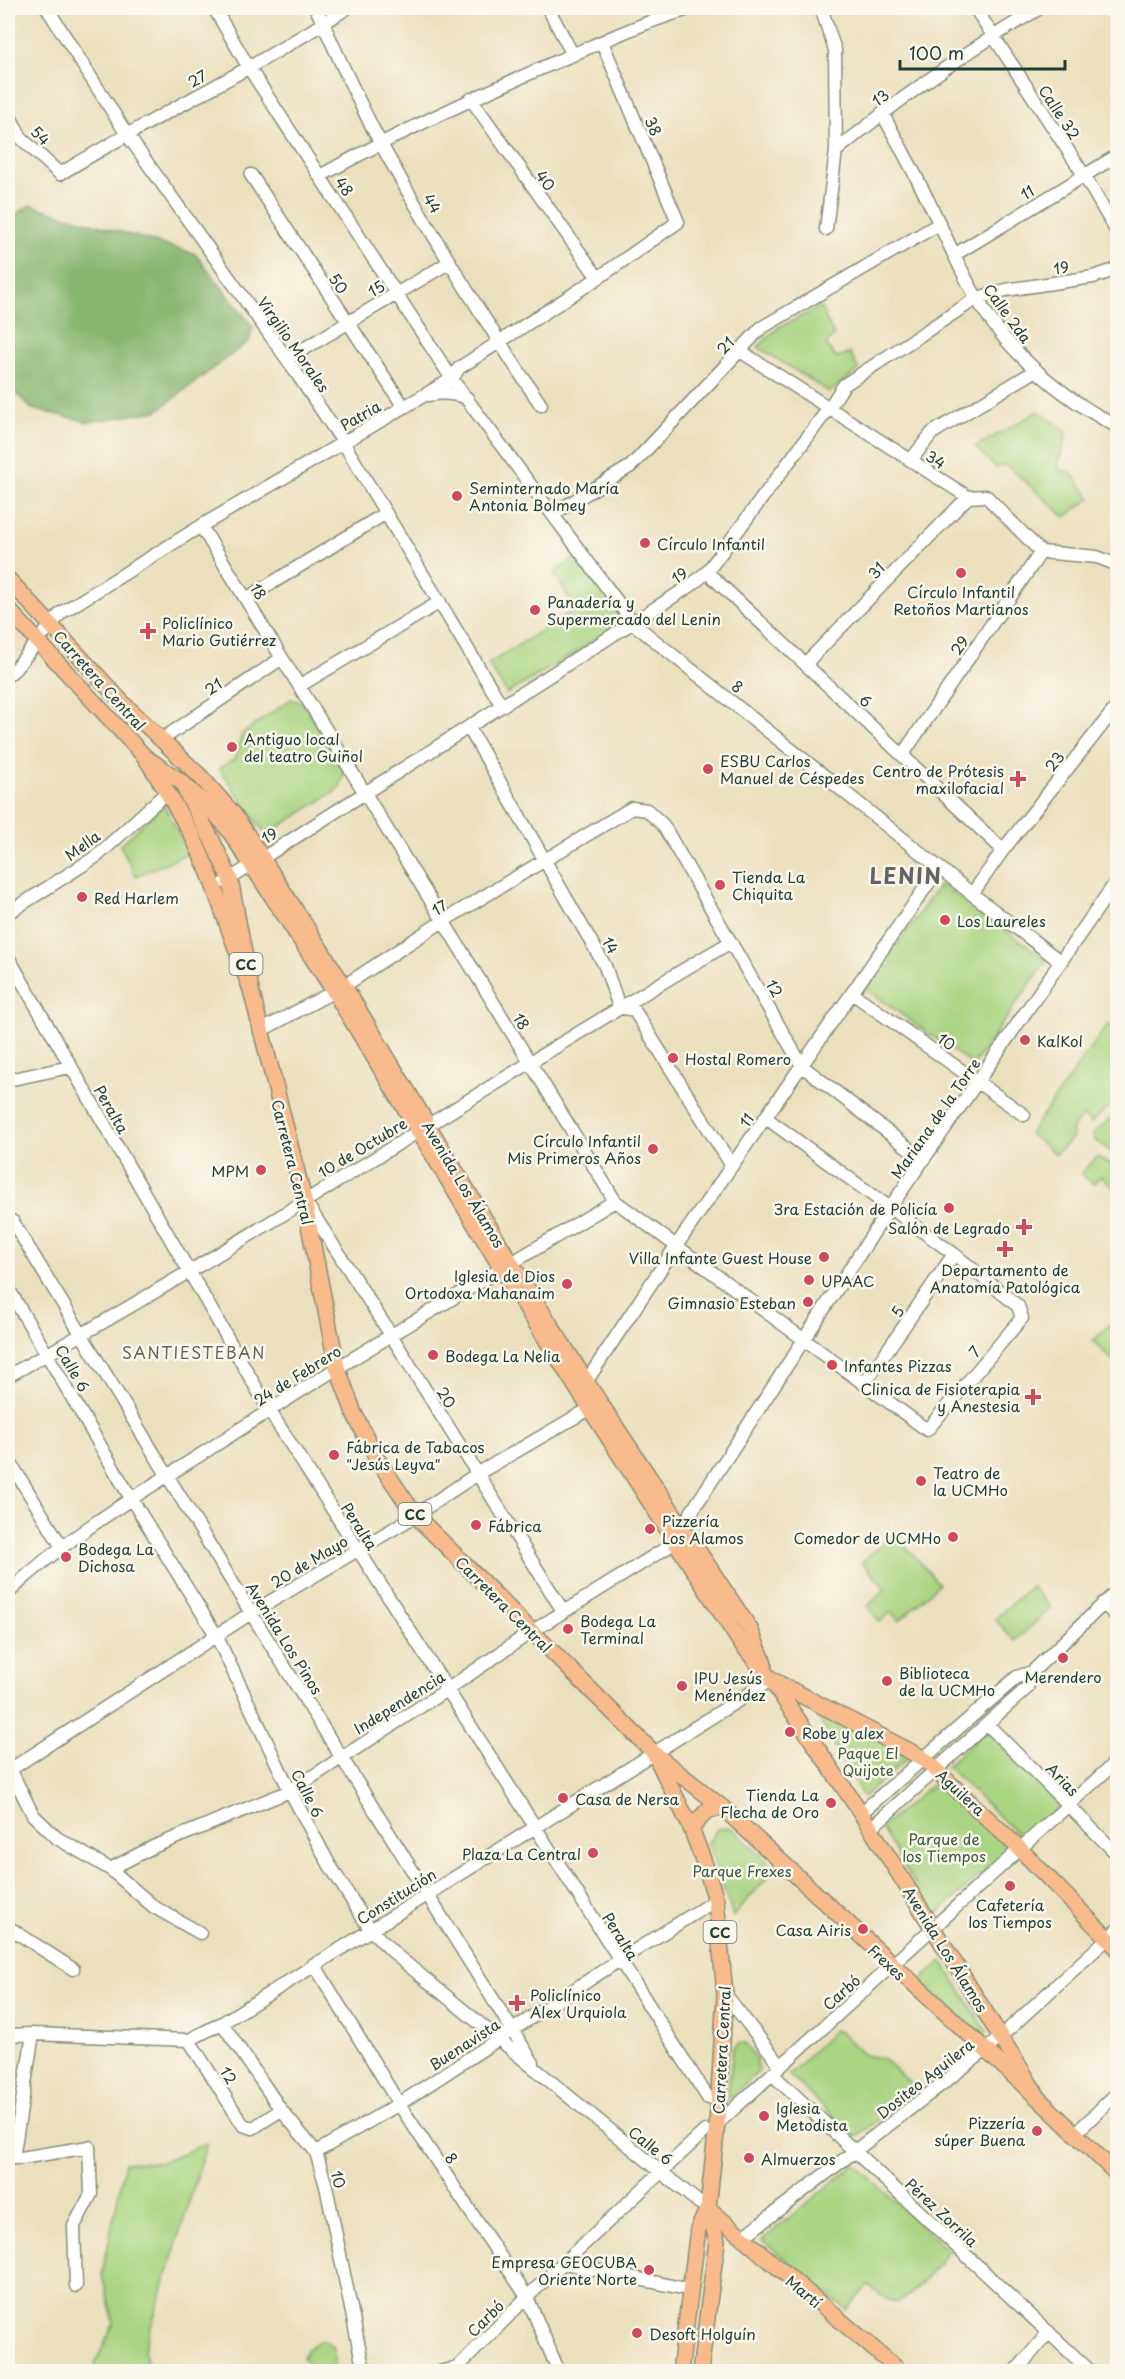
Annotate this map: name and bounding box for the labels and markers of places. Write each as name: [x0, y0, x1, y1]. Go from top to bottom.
place label: Seminternado María Antonia Bolmey: [469, 476, 619, 516]
marker: Seminternado María Antonia Bolmey: [450, 489, 464, 503]
place label: Círculo Infantil: [657, 532, 765, 555]
marker: Círculo Infantil: [638, 536, 652, 550]
marker: Círculo Infantil Retoños Martianos: [954, 566, 968, 580]
place label: Círculo Infantil Retoños Martianos: [893, 580, 1029, 620]
place label: Panadería y Supermercado del Lenin: [547, 590, 721, 630]
marker: Panadería y Supermercado del Lenin: [528, 603, 542, 617]
place label: Policlínico Mario Gutiérrez: [162, 611, 276, 651]
marker: Policlínico Mario Gutiérrez: [139, 622, 157, 640]
place label: Antiguo local del teatro Guiñol: [244, 727, 363, 767]
marker: Antiguo local del teatro Guiñol: [225, 740, 239, 754]
place label: ESBU Carlos Manuel de Céspedes: [720, 749, 864, 789]
place label: Centro de Prótesis maxilofacial: [872, 759, 1004, 799]
marker: ESBU Carlos Manuel de Céspedes: [701, 762, 715, 776]
marker: Centro de Prótesis maxilofacial: [1009, 770, 1027, 788]
place label: Tienda La Chiquita: [732, 865, 806, 905]
marker: Tienda La Chiquita: [713, 878, 727, 892]
place label: Red Harlem: [94, 886, 179, 909]
marker: Red Harlem: [75, 890, 89, 904]
place label: Los Laureles: [957, 909, 1046, 932]
marker: Los Laureles: [938, 913, 952, 927]
place label: KalKol: [1037, 1029, 1083, 1052]
marker: KalKol: [1018, 1033, 1032, 1047]
place label: Hostal Romero: [685, 1047, 791, 1070]
marker: Hostal Romero: [666, 1051, 680, 1065]
place label: Círculo Infantil Mis Primeros Años: [507, 1129, 641, 1169]
marker: Círculo Infantil Mis Primeros Años: [646, 1142, 660, 1156]
place label: MPM: [211, 1159, 249, 1182]
marker: MPM: [254, 1163, 268, 1177]
place label: 3ra Estación de Policía: [774, 1197, 938, 1220]
marker: 3ra Estación de Policía: [942, 1201, 956, 1215]
place label: Salón de Legrado: [888, 1216, 1010, 1239]
marker: Salón de Legrado: [1015, 1218, 1033, 1236]
marker: Departamento de Anatomía Patológica: [996, 1240, 1014, 1258]
place label: Villa Infante Guest House: [629, 1246, 812, 1269]
marker: Villa Infante Guest House: [817, 1250, 831, 1264]
place label: Departamento de Anatomía Patológica: [930, 1258, 1081, 1298]
place label: Iglesia de Dios Ortodoxa Mahanaim: [405, 1264, 555, 1304]
place label: UPAAC: [821, 1269, 875, 1292]
marker: UPAAC: [802, 1273, 816, 1287]
marker: Iglesia de Dios Ortodoxa Mahanaim: [560, 1277, 574, 1291]
place label: Gimnasio Esteban: [668, 1291, 796, 1314]
marker: Gimnasio Esteban: [801, 1295, 815, 1309]
place label: Bodega La Nelia: [445, 1344, 561, 1367]
marker: Bodega La Nelia: [426, 1348, 440, 1362]
place label: Infantes Pizzas: [844, 1354, 952, 1377]
marker: Infantes Pizzas: [825, 1358, 839, 1372]
place label: Clinica de Fisioterapia y Anestesia: [860, 1377, 1021, 1417]
marker: Clinica de Fisioterapia y Anestesia: [1024, 1388, 1042, 1406]
place label: Fábrica de Tabacos "Jesús Leyva": [346, 1435, 485, 1475]
marker: Fábrica de Tabacos "Jesús Leyva": [327, 1448, 341, 1462]
place label: Teatro de la UCMHo: [933, 1461, 1008, 1501]
marker: Teatro de la UCMHo: [914, 1474, 928, 1488]
place label: Pizzería Los Alamos: [662, 1509, 743, 1549]
place label: Fábrica: [488, 1514, 542, 1537]
marker: Fábrica: [469, 1518, 483, 1532]
marker: Pizzería Los Alamos: [643, 1522, 657, 1536]
place label: Comedor de UCMHo: [794, 1526, 941, 1549]
marker: Comedor de UCMHo: [946, 1530, 960, 1544]
place label: Bodega La Dichosa: [78, 1537, 155, 1577]
marker: Bodega La Dichosa: [59, 1550, 73, 1564]
place label: Bodega La Terminal: [580, 1609, 657, 1649]
marker: Bodega La Terminal: [561, 1622, 575, 1636]
marker: Merendero: [1056, 1651, 1070, 1665]
place label: Biblioteca de la UCMHo: [899, 1661, 995, 1701]
place label: Merendero: [1024, 1665, 1102, 1688]
place label: IPU Jesús Menéndez: [694, 1666, 766, 1706]
marker: Biblioteca de la UCMHo: [880, 1674, 894, 1688]
marker: IPU Jesús Menéndez: [675, 1679, 689, 1693]
place label: Robe y alex: [802, 1721, 884, 1744]
marker: Robe y alex: [783, 1725, 797, 1739]
place label: Tienda La Flecha de Oro: [720, 1783, 820, 1823]
place label: Casa de Nersa: [575, 1787, 680, 1810]
marker: Casa de Nersa: [556, 1791, 570, 1805]
marker: Tienda La Flecha de Oro: [824, 1796, 838, 1810]
place label: Plaza La Central: [462, 1842, 581, 1865]
marker: Plaza La Central: [586, 1846, 600, 1860]
marker: Cafetería los Tiempos: [1003, 1879, 1017, 1893]
place label: Cafetería los Tiempos: [968, 1893, 1052, 1933]
place label: Casa Airis: [776, 1918, 851, 1941]
marker: Casa Airis: [856, 1922, 870, 1936]
place label: Policlínico Alex Urquiola: [530, 1983, 627, 2023]
marker: Policlínico Alex Urquiola: [508, 1994, 526, 2012]
place label: Iglesia Metodista: [776, 2096, 849, 2136]
marker: Iglesia Metodista: [757, 2109, 771, 2123]
place label: Pizzería súper Buena: [935, 2111, 1026, 2151]
marker: Pizzería súper Buena: [1030, 2124, 1044, 2138]
place label: Almuerzos: [761, 2147, 836, 2170]
marker: Almuerzos: [742, 2151, 756, 2165]
place label: Empresa GEOCUBA Oriente Norte: [491, 2250, 637, 2290]
marker: Empresa GEOCUBA Oriente Norte: [642, 2263, 656, 2277]
place label: Desoft Holguín: [649, 2322, 756, 2345]
marker: Desoft Holguín: [630, 2326, 644, 2340]

